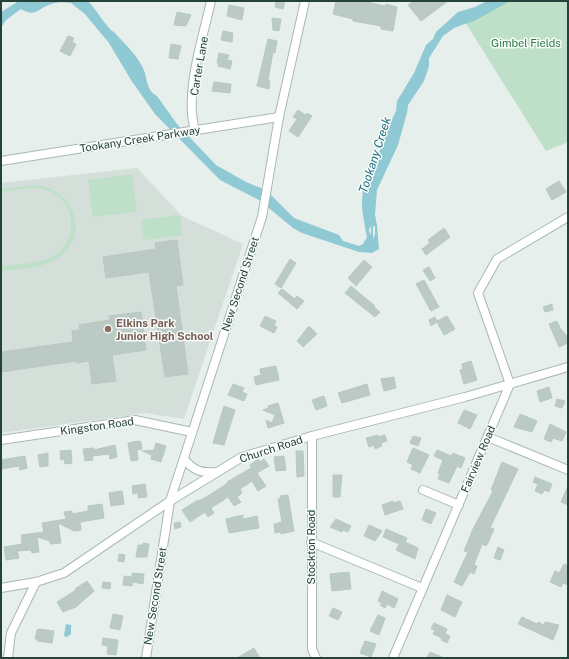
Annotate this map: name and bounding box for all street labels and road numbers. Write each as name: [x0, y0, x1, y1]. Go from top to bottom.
street label: Carter Lane: [188, 35, 210, 97]
street label: Tookany Creek Parkway: [79, 124, 201, 154]
street label: New Second Street: [219, 235, 261, 333]
street label: Kingston Road: [59, 415, 135, 437]
street label: Fairview Road: [459, 424, 497, 494]
street label: Church Road: [238, 433, 304, 465]
street label: Stockton Road: [305, 510, 317, 584]
street label: New Second Street: [141, 546, 169, 646]

